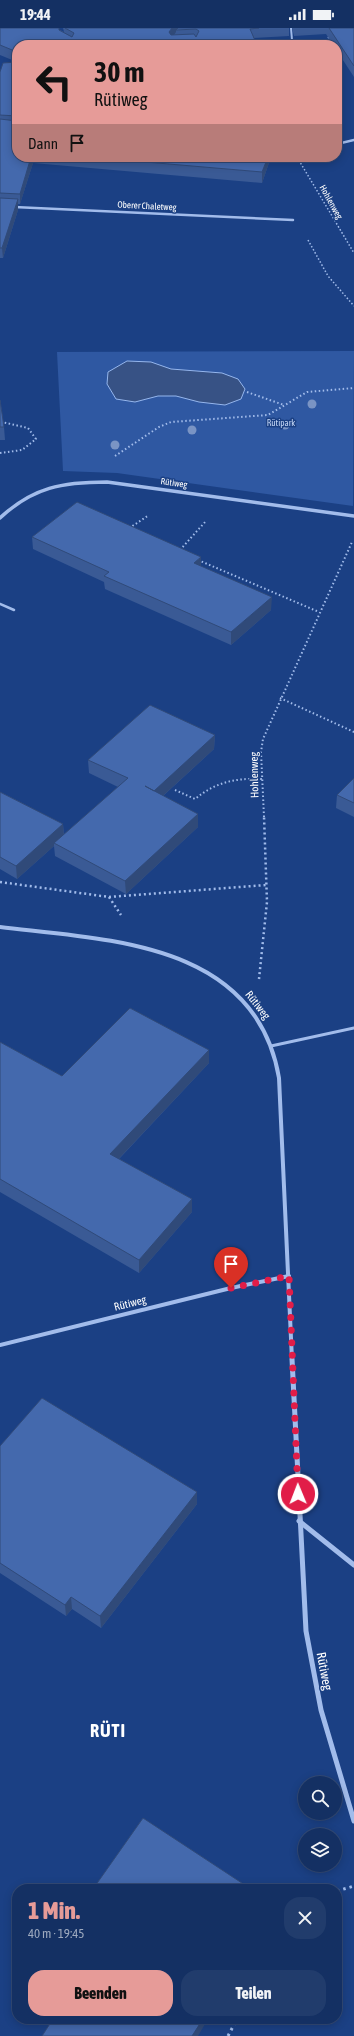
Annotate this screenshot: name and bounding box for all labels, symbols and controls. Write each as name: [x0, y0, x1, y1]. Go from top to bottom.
text: 19:44: [20, 6, 51, 23]
icon: left: [28, 56, 80, 108]
text: 30 m: [94, 56, 144, 88]
text: Rütiweg: [94, 89, 148, 110]
icon: arrive: [66, 132, 88, 154]
text: Dann: [28, 135, 58, 152]
street label: Hohlenweg: [317, 183, 345, 221]
street label: Oberer Chaletweg: [117, 199, 177, 213]
park label: Rütipark: [267, 418, 295, 428]
street label: Rütiweg: [160, 476, 188, 490]
street label: Hohlenweg: [248, 752, 260, 798]
street label: Rütiweg: [243, 988, 273, 1022]
pin: [214, 1247, 248, 1288]
icon: arrive: [220, 1253, 242, 1275]
street label: Rütiweg: [113, 1293, 148, 1313]
position arrow: [277, 1473, 319, 1515]
street label: Rütiweg: [313, 1651, 336, 1692]
district label: RÜTI: [90, 1720, 126, 1741]
map controls: [298, 1776, 342, 1872]
button: search: [298, 1776, 342, 1820]
button: layers: [298, 1828, 342, 1872]
text: 1 Min.: [28, 1897, 80, 1924]
button: close: [284, 1897, 326, 1939]
text: 40 m · 19:45: [28, 1926, 84, 1941]
button: Beenden: [28, 1970, 173, 2016]
button: Teilen: [181, 1970, 326, 2016]

